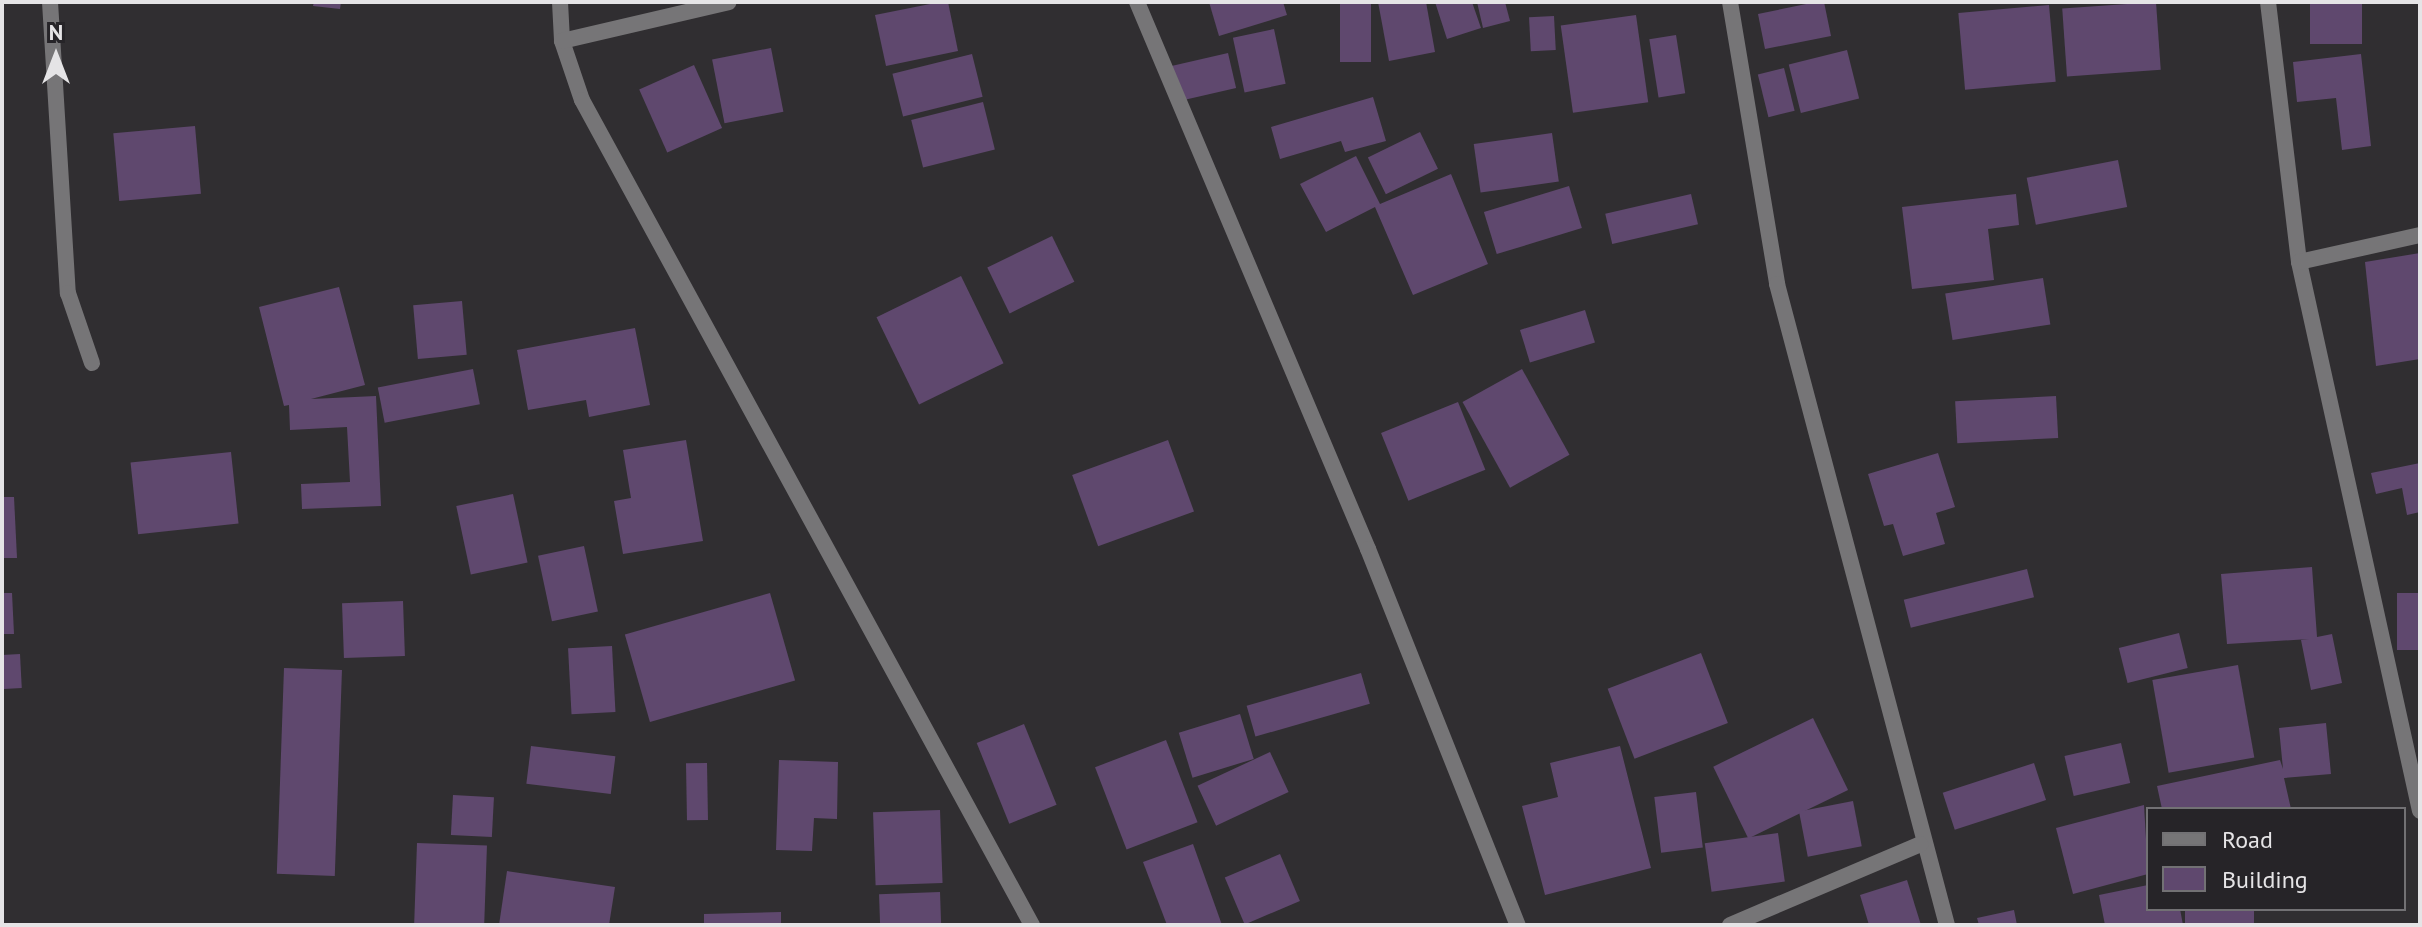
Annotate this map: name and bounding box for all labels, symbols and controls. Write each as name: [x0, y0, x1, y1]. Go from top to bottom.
north arrow: [16, 16, 96, 96]
text: N: [49, 18, 63, 46]
legend: [2146, 807, 2406, 911]
text: Road: [2222, 824, 2273, 855]
text: Building: [2222, 864, 2308, 895]

